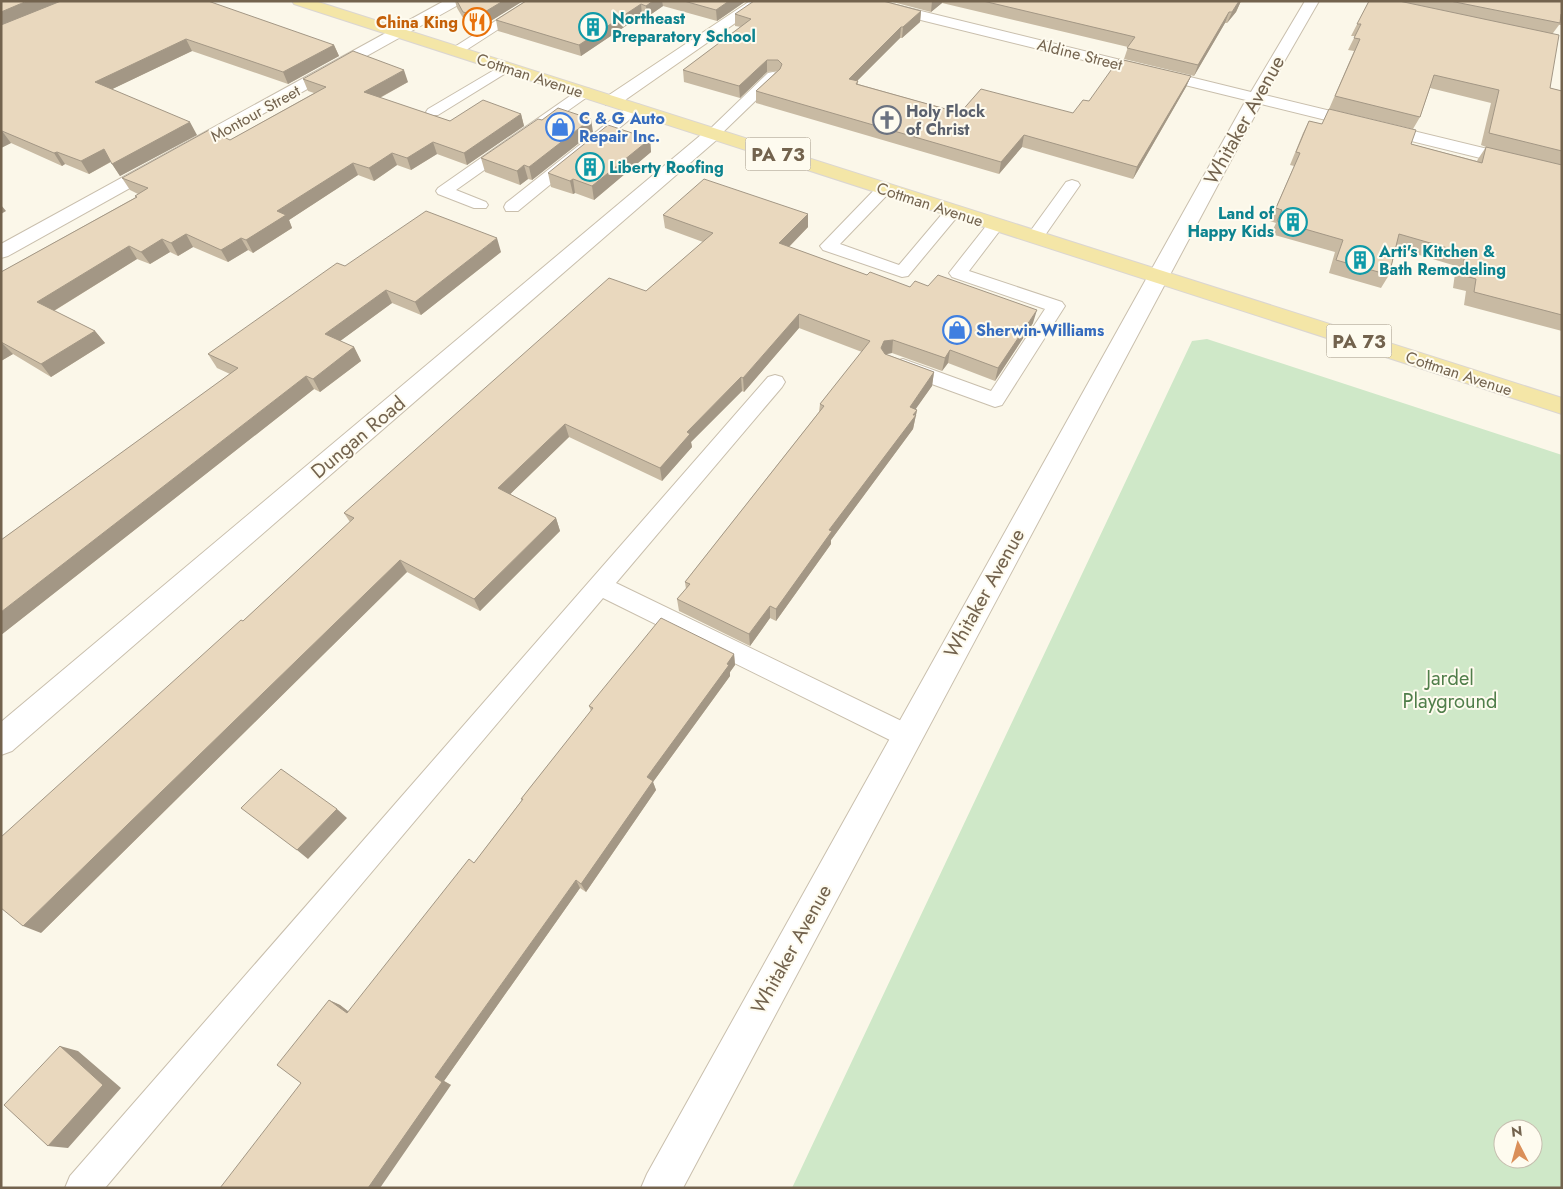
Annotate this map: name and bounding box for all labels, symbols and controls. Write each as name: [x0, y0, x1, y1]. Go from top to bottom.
restaurant icon: China King: [462, 7, 492, 37]
place label: Northeast Preparatory School: [612, 7, 756, 48]
place label: China King: [376, 11, 458, 34]
building icon: Northeast Preparatory School: [578, 12, 608, 42]
street label: Aldine Street: [1035, 33, 1125, 76]
street label: Cottman Avenue: [474, 47, 586, 104]
street label: Whitaker Avenue: [1197, 50, 1292, 190]
street label: Montour Street: [206, 79, 304, 148]
place label: Holy Flock of Christ: [906, 100, 986, 141]
church icon: Holy Flock of Christ: [872, 105, 902, 135]
place label: C & G Auto Repair Inc.: [579, 107, 665, 148]
shop icon: C & G Auto Repair Inc.: [545, 112, 575, 142]
road number: PA 73: [746, 138, 810, 170]
building icon: Liberty Roofing: [575, 152, 605, 182]
place label: Liberty Roofing: [609, 156, 724, 179]
street label: Cottman Avenue: [874, 176, 986, 233]
place label: Land of Happy Kids: [1187, 202, 1275, 243]
building icon: Land of Happy Kids: [1278, 207, 1308, 237]
place label: Arti's Kitchen & Bath Remodeling: [1378, 240, 1506, 281]
building icon: Arti's Kitchen & Bath Remodeling: [1345, 245, 1375, 275]
shop icon: Sherwin-Williams: [942, 315, 972, 345]
place label: Sherwin-Williams: [976, 319, 1104, 342]
road number: PA 73: [1326, 324, 1392, 358]
street label: Cottman Avenue: [1403, 345, 1515, 402]
street label: Dungan Road: [305, 389, 412, 486]
street label: Whitaker Avenue: [937, 523, 1032, 663]
park label: Jardel Playground: [1403, 664, 1497, 716]
street label: Whitaker Avenue: [744, 879, 839, 1019]
north arrow: [1493, 1119, 1543, 1169]
text: N: [1510, 1121, 1523, 1142]

